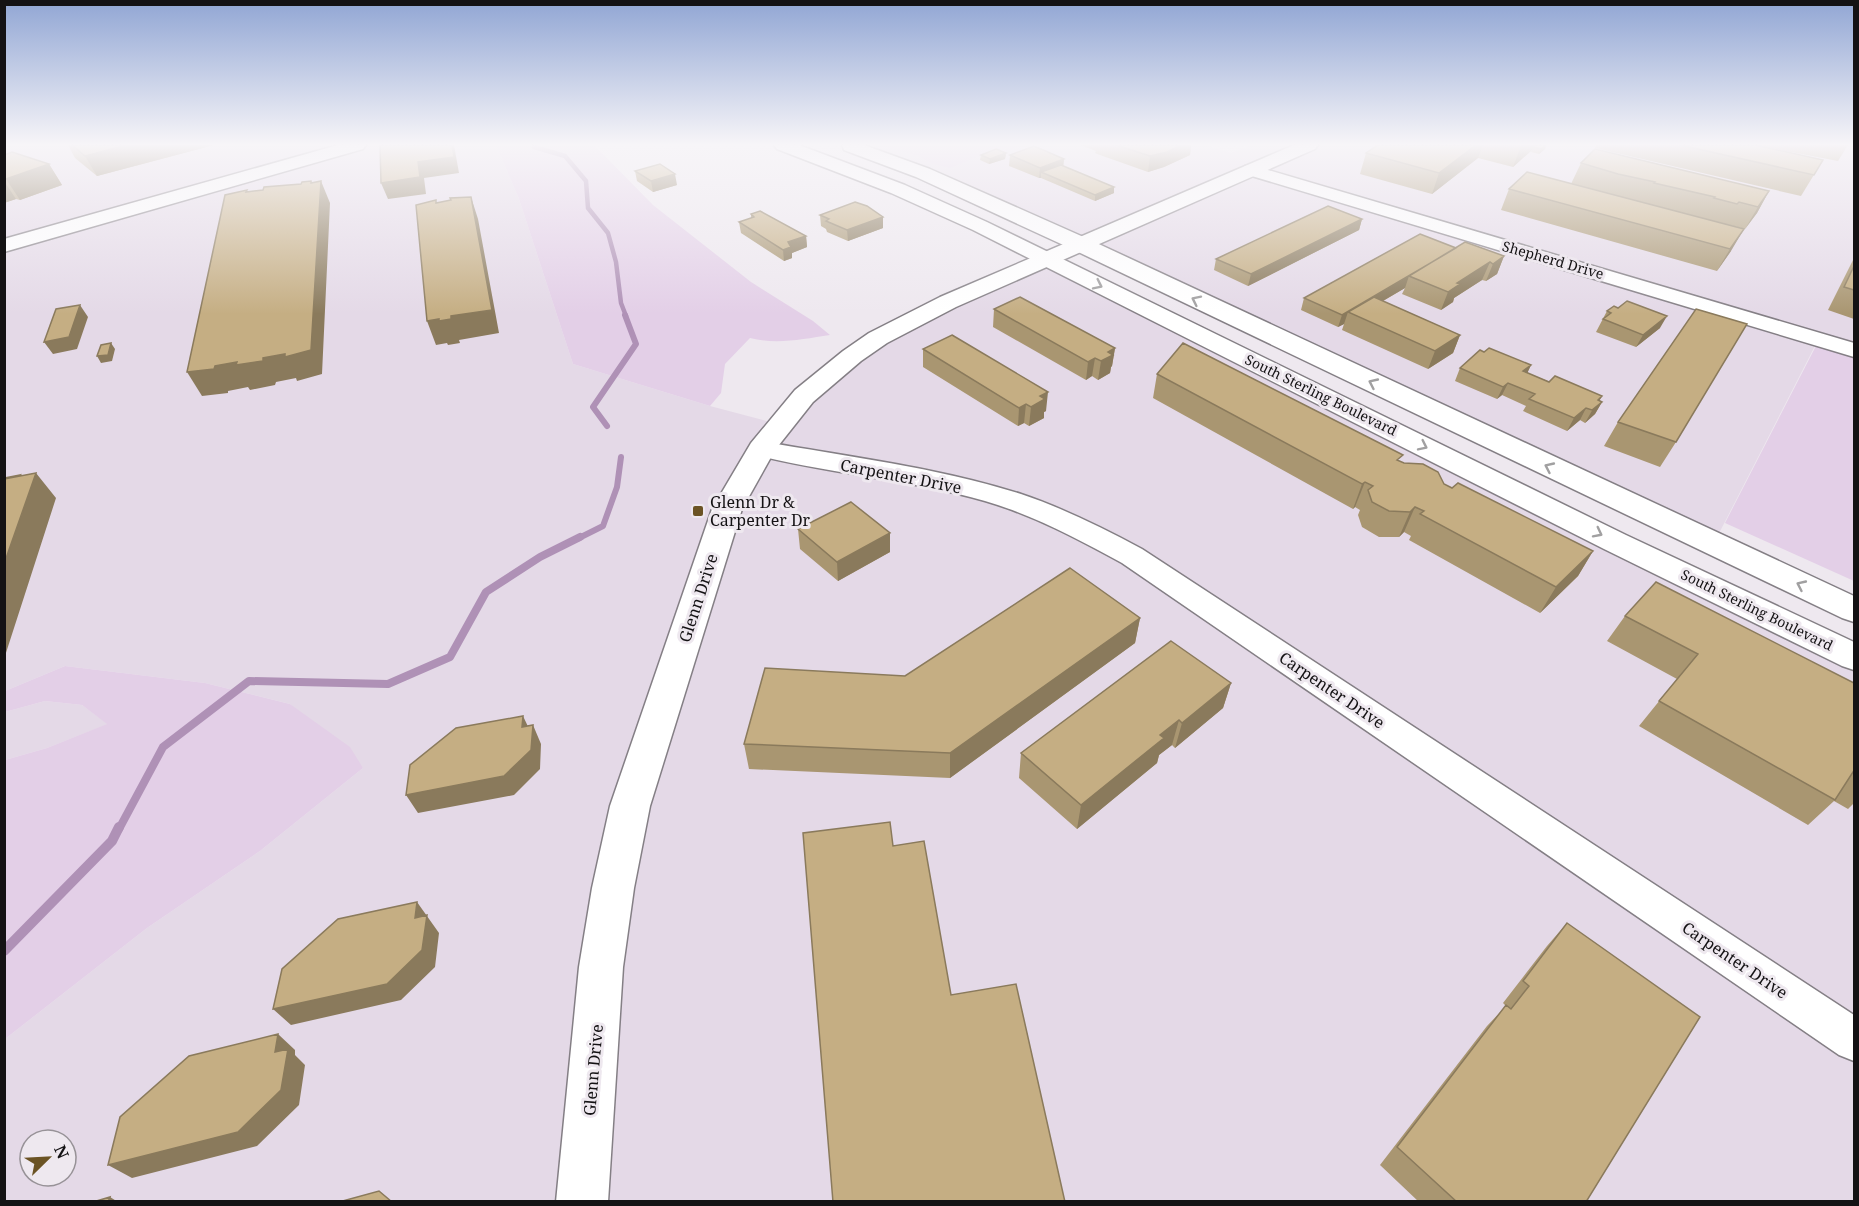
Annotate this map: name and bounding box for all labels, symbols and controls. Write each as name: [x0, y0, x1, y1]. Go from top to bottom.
street label: Shepherd Drive: [1500, 236, 1606, 283]
one-way arrow: [1092, 277, 1103, 289]
one-way arrow: [1192, 295, 1203, 307]
street label: South Sterling Boulevard: [1242, 349, 1401, 440]
one-way arrow: [1368, 379, 1379, 391]
one-way arrow: [1417, 439, 1428, 451]
street label: Carpenter Drive: [838, 453, 964, 499]
one-way arrow: [1544, 462, 1555, 474]
place label: Glenn Dr & Carpenter Dr: [710, 491, 811, 531]
marker: Glenn Dr & Carpenter Dr: [691, 504, 705, 518]
one-way arrow: [1592, 526, 1602, 537]
street label: Glenn Drive: [673, 551, 723, 645]
street label: South Sterling Boulevard: [1678, 564, 1837, 655]
one-way arrow: [1797, 581, 1808, 593]
street label: Carpenter Drive: [1275, 646, 1389, 734]
street label: Carpenter Drive: [1678, 916, 1792, 1004]
street label: Glenn Drive: [578, 1023, 608, 1117]
north arrow: [18, 1128, 78, 1188]
text: N: [49, 1142, 74, 1162]

